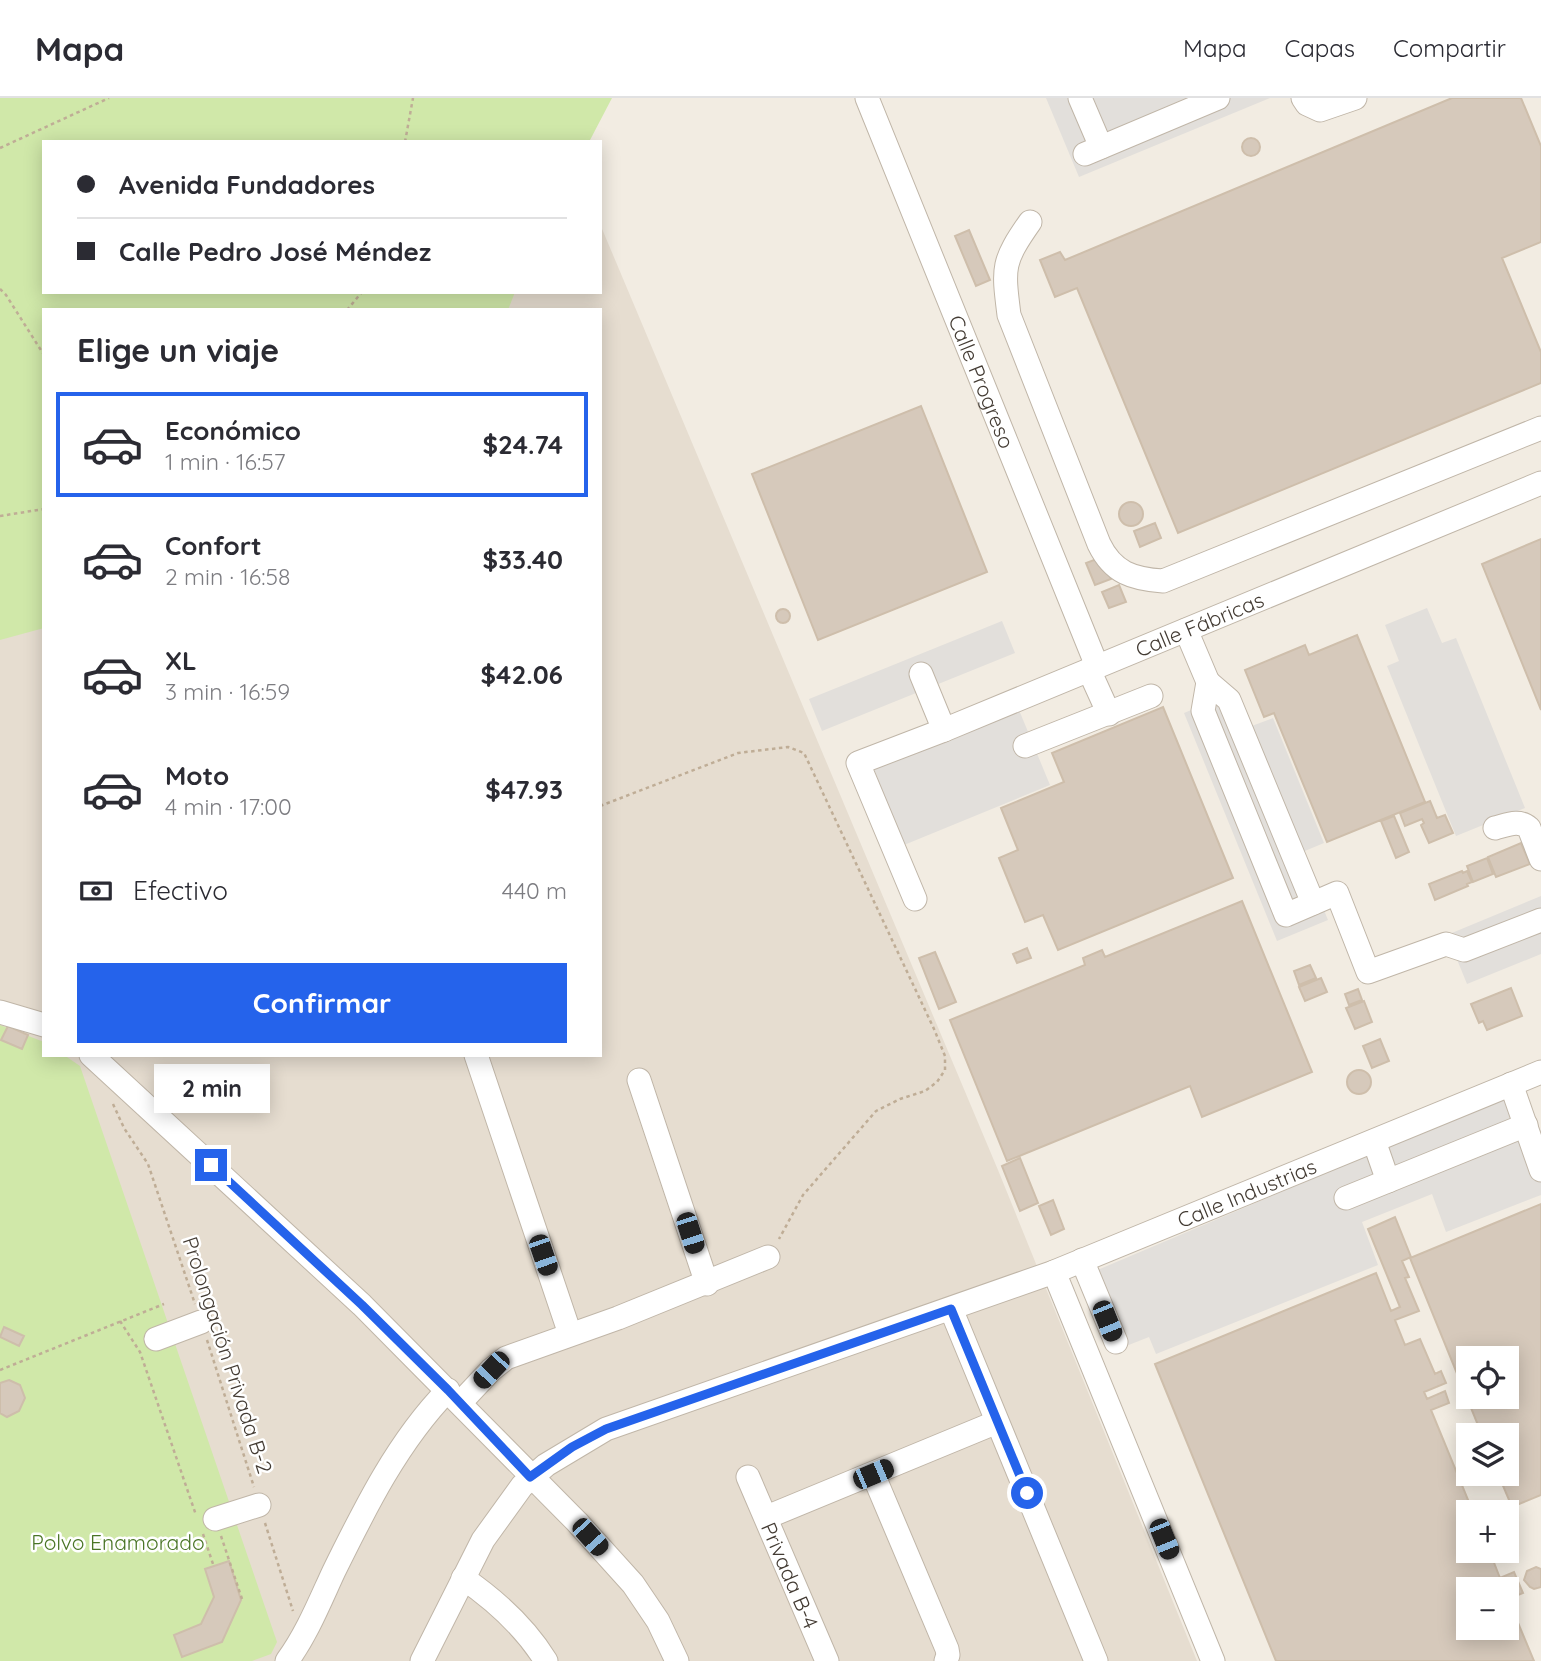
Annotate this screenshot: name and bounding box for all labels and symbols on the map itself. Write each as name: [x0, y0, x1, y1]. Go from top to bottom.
street label: Calle Progreso: [943, 311, 1020, 452]
street label: Calle Fábricas: [1131, 586, 1267, 662]
callout: 2 min: [153, 1063, 269, 1112]
route end: [195, 1149, 227, 1181]
street label: Calle Industrias: [1173, 1153, 1320, 1233]
car: [674, 1210, 707, 1256]
car: [527, 1232, 560, 1278]
street label: Prolongación Privada B-2: [177, 1233, 279, 1477]
car: [1090, 1298, 1125, 1344]
car: [469, 1347, 514, 1393]
car: [850, 1456, 897, 1492]
route start: [1011, 1477, 1043, 1509]
car: [569, 1514, 612, 1560]
car: [1147, 1516, 1182, 1562]
street label: Privada B-4: [756, 1518, 824, 1632]
park label: Polvo Enamorado: [31, 1529, 205, 1555]

